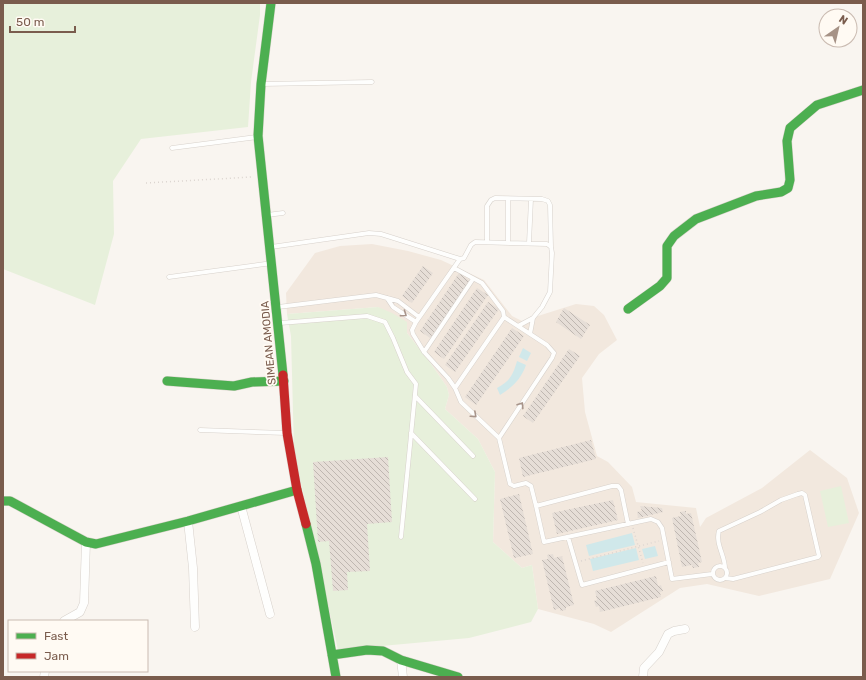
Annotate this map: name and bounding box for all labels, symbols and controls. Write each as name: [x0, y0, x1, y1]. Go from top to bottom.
scale bar: [10, 8, 75, 34]
north arrow: [818, 8, 858, 48]
text: N: [836, 13, 850, 28]
text: 50 m: [16, 15, 44, 29]
street label: SIMEAN AMODIA: [258, 300, 279, 385]
one-way arrow: [400, 310, 407, 317]
one-way arrow: [516, 402, 523, 409]
one-way arrow: [469, 411, 477, 418]
legend: [8, 620, 148, 672]
text: Fast: [44, 629, 68, 643]
text: Jam: [44, 649, 69, 663]

